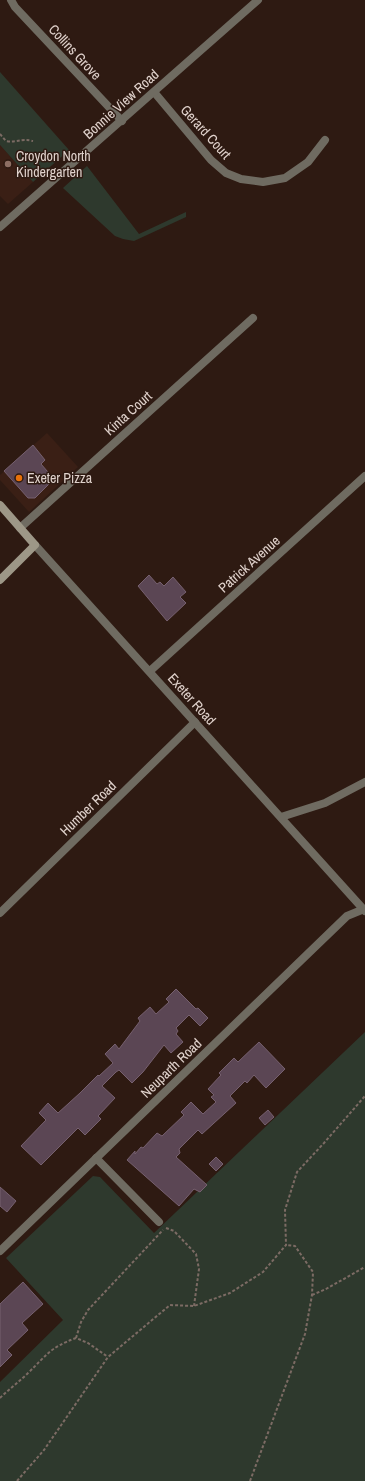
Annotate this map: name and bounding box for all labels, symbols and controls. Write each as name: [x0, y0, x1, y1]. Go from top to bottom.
street label: Collins Grove: [45, 20, 105, 84]
street label: Bonnie View Road: [79, 65, 163, 143]
street label: Gerard Court: [177, 101, 235, 163]
place label: Croydon North Kindergarten: [16, 147, 91, 181]
marker: Croydon North Kindergarten: [3, 159, 13, 169]
street label: Kinta Court: [100, 387, 156, 439]
place label: Exeter Pizza: [27, 469, 93, 487]
marker: Exeter Pizza: [14, 473, 24, 483]
street label: Patrick Avenue: [214, 532, 284, 596]
street label: Exeter Road: [164, 669, 220, 729]
street label: Humber Road: [56, 777, 120, 839]
street label: Neuparth Road: [137, 1034, 205, 1102]

